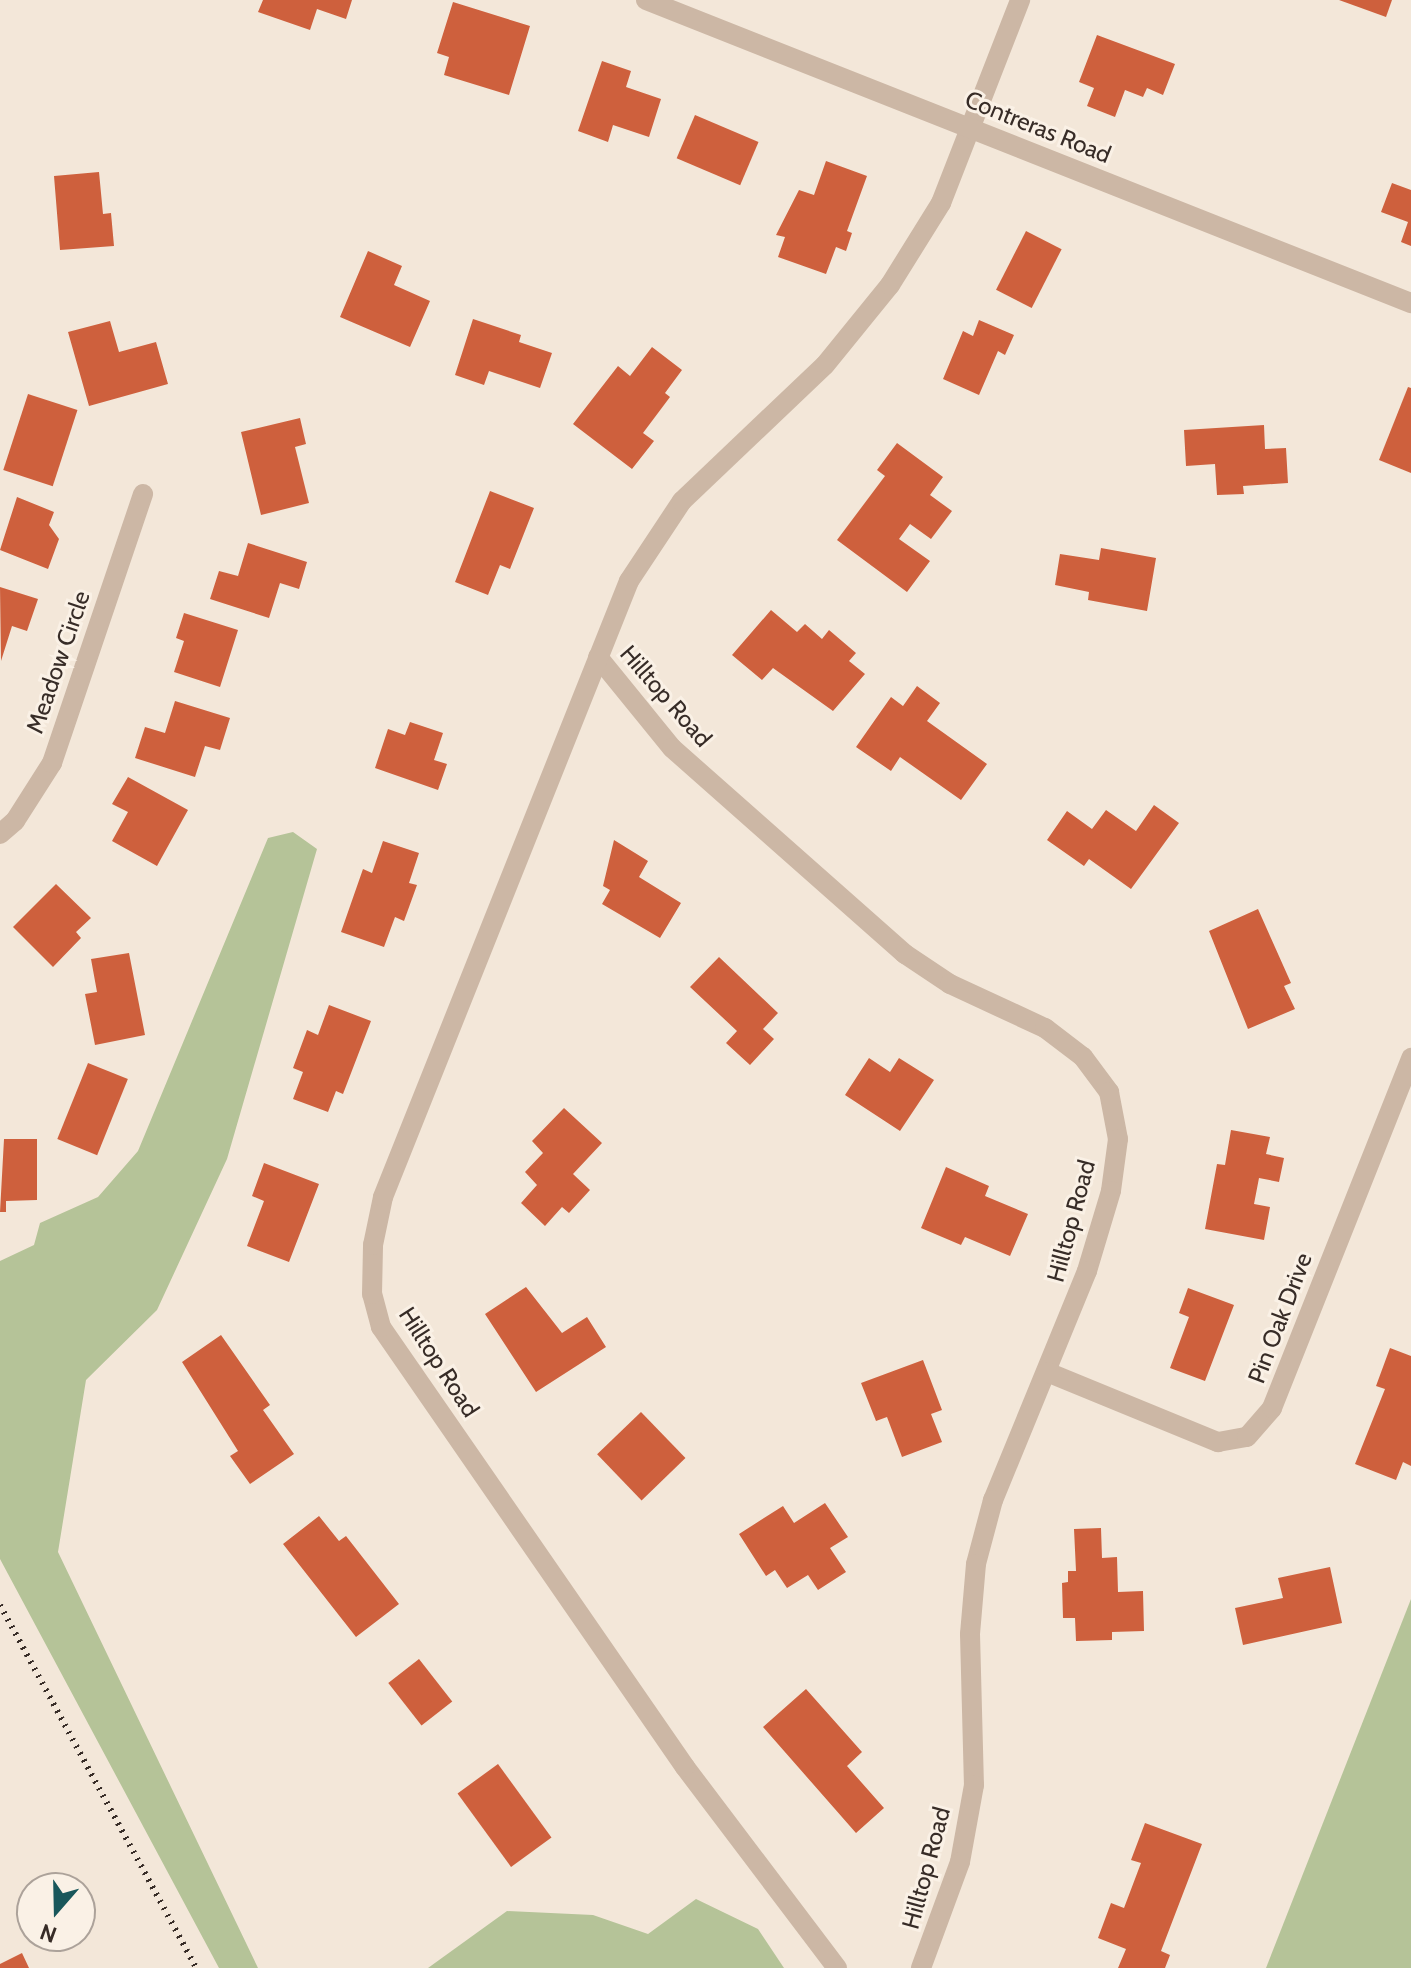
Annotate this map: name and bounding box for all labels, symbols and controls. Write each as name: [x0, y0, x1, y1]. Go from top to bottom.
street label: Contreras Road: [961, 85, 1115, 169]
street label: Meadow Circle: [20, 587, 96, 737]
street label: Hilltop Road: [614, 639, 718, 753]
street label: Hilltop Road: [1041, 1157, 1101, 1285]
street label: Pin Oak Drive: [1242, 1249, 1318, 1387]
street label: Hilltop Road: [393, 1302, 485, 1422]
street label: Hilltop Road: [896, 1804, 956, 1932]
north arrow: [16, 1872, 96, 1952]
text: N: [36, 1918, 60, 1948]

